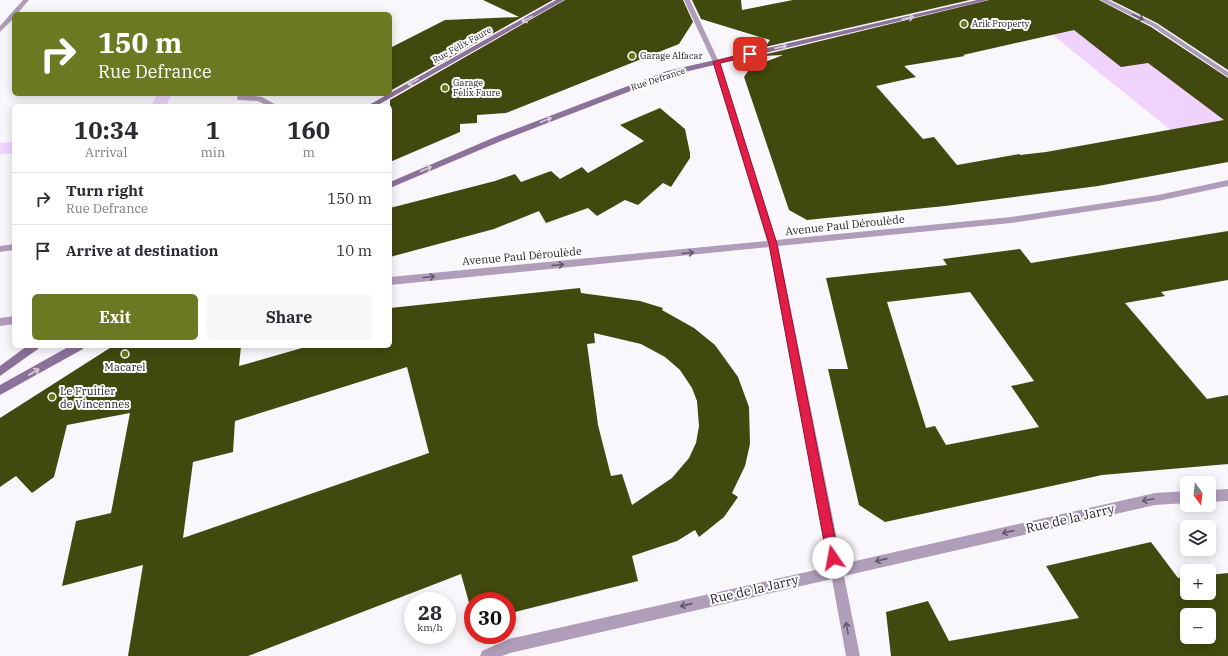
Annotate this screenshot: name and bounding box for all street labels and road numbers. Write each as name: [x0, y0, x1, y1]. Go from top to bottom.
street label: Rue Félix Faure: [430, 24, 493, 65]
street label: Rue Defrance: [629, 64, 687, 93]
street label: Avenue Paul Déroulède: [785, 212, 905, 238]
street label: Avenue Paul Déroulède: [462, 244, 582, 268]
street label: Rue de la Jarry: [1024, 500, 1116, 537]
street label: Rue de la Jarry: [708, 571, 800, 608]

